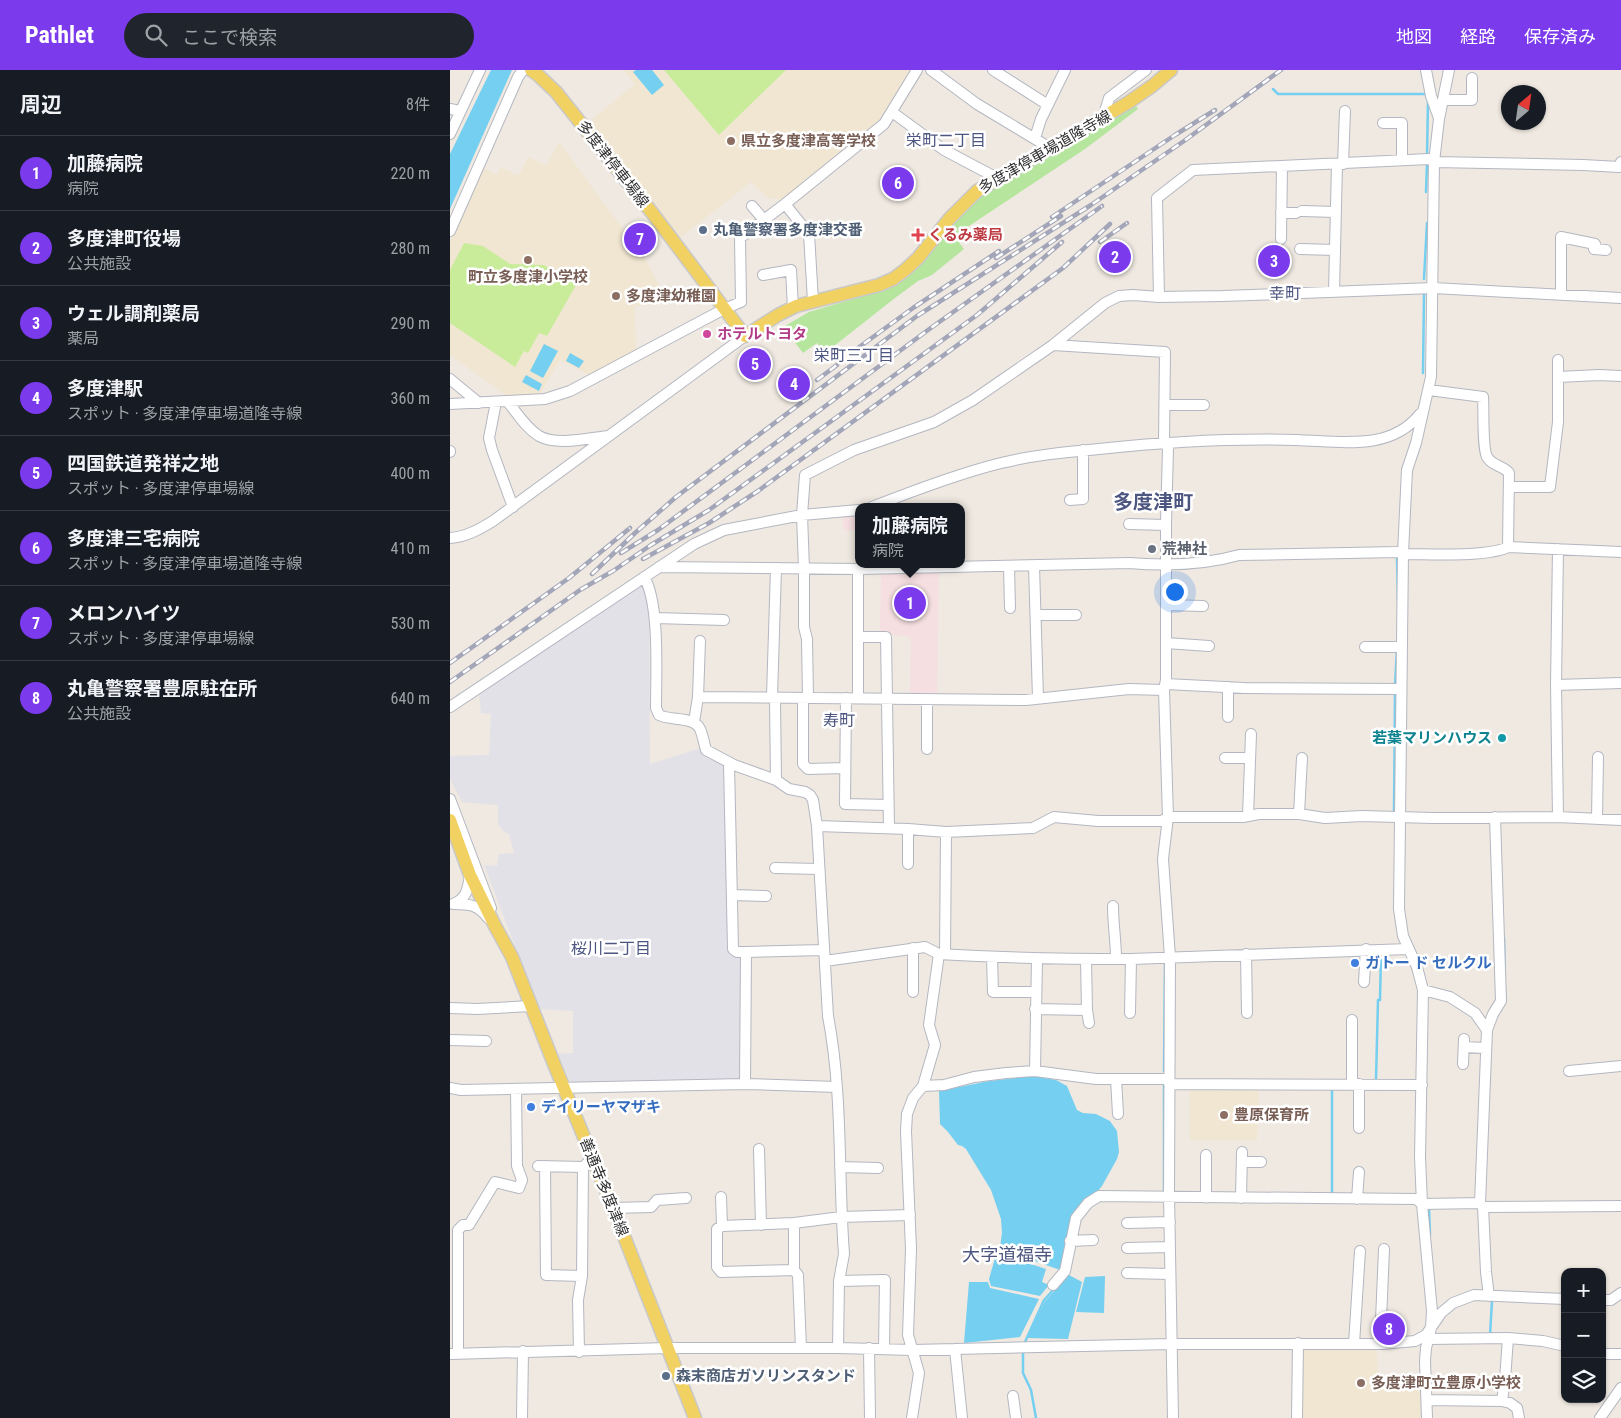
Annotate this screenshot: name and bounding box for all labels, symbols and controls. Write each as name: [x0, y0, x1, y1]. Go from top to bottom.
search box: [124, 13, 474, 58]
text: Pathlet: [25, 21, 94, 49]
icon: search: [142, 21, 170, 49]
text: ここで検索: [182, 26, 277, 49]
text: 地図: [1396, 26, 1432, 47]
text: 経路: [1460, 26, 1496, 47]
text: 保存済み: [1524, 26, 1596, 47]
north arrow: [1501, 85, 1546, 130]
text: 周辺: [20, 93, 62, 117]
text: 8件: [406, 95, 430, 114]
street label: 多度津停車場道隆寺線: [976, 107, 1114, 197]
street label: 多度津停車場線: [574, 117, 652, 211]
district label: 栄町二丁目: [906, 131, 986, 150]
place label: 県立多度津高等学校: [741, 132, 876, 150]
marker: 県立多度津高等学校: [725, 135, 737, 147]
text: 加藤病院: [67, 152, 143, 175]
text: 1: [32, 164, 40, 183]
text: 220 m: [391, 164, 430, 183]
pin: 6: [882, 164, 914, 202]
text: 病院: [67, 179, 99, 198]
pin: 7: [624, 220, 656, 258]
place label: 丸亀警察署多度津交番: [713, 221, 863, 239]
marker: 丸亀警察署多度津交番: [697, 224, 709, 236]
place label: くるみ薬局: [928, 226, 1003, 244]
text: 多度津町役場: [67, 227, 181, 250]
marker: くるみ薬局: [912, 229, 924, 241]
pin: 2: [1099, 238, 1131, 276]
text: 2: [32, 239, 40, 258]
text: 280 m: [391, 239, 430, 258]
pin: 3: [1258, 242, 1290, 280]
text: 公共施設: [67, 254, 131, 273]
marker: 町立多度津小学校: [522, 254, 534, 266]
place label: 町立多度津小学校: [468, 268, 588, 286]
district label: 幸町: [1269, 284, 1301, 303]
place label: 多度津幼稚園: [626, 287, 716, 305]
marker: 多度津幼稚園: [610, 290, 622, 302]
text: ウェル調剤薬局: [67, 302, 200, 325]
text: 3: [32, 314, 40, 333]
text: 290 m: [391, 314, 430, 333]
place label: ホテルトヨタ: [717, 325, 807, 343]
marker: ホテルトヨタ: [701, 328, 713, 340]
text: 薬局: [67, 329, 99, 348]
pin: 5: [739, 345, 771, 383]
district label: 栄町三丁目: [814, 346, 894, 365]
pin: 4: [778, 365, 810, 403]
text: 多度津駅: [67, 377, 143, 400]
text: 4: [32, 389, 40, 408]
text: 360 m: [391, 389, 430, 408]
text: スポット · 多度津停車場道隆寺線: [67, 404, 302, 423]
text: 四国鉄道発祥之地: [67, 452, 219, 475]
text: 5: [32, 464, 40, 483]
text: 400 m: [391, 464, 430, 483]
text: スポット · 多度津停車場線: [67, 479, 254, 498]
district label: 多度津町: [1113, 490, 1193, 514]
popup: [855, 503, 965, 568]
text: 加藤病院: [872, 514, 948, 537]
text: 多度津三宅病院: [67, 527, 200, 550]
text: 6: [32, 539, 40, 558]
text: 410 m: [391, 539, 430, 558]
place label: 荒神社: [1162, 540, 1207, 558]
text: 病院: [872, 541, 904, 560]
marker: 荒神社: [1146, 543, 1158, 555]
text: スポット · 多度津停車場道隆寺線: [67, 554, 302, 573]
your location: [1162, 579, 1188, 605]
pin: 1: [894, 584, 926, 622]
text: メロンハイツ: [67, 602, 181, 625]
text: 7: [32, 614, 40, 633]
text: 530 m: [391, 614, 430, 633]
text: スポット · 多度津停車場線: [67, 629, 254, 648]
text: 丸亀警察署豊原駐在所: [67, 677, 257, 700]
text: 8: [32, 689, 40, 708]
text: 640 m: [391, 689, 430, 708]
text: 公共施設: [67, 704, 131, 723]
district label: 寿町: [823, 711, 855, 730]
place label: 若葉マリンハウス: [1372, 729, 1492, 747]
marker: 若葉マリンハウス: [1496, 732, 1508, 744]
district label: 桜川二丁目: [571, 939, 651, 958]
place label: ガトー ド セルクル: [1365, 954, 1491, 972]
marker: ガトー ド セルクル: [1349, 957, 1361, 969]
place label: デイリーヤマザキ: [541, 1098, 661, 1116]
marker: デイリーヤマザキ: [525, 1101, 537, 1113]
place label: 豊原保育所: [1234, 1106, 1309, 1124]
marker: 豊原保育所: [1218, 1109, 1230, 1121]
street label: 善通寺多度津線: [576, 1135, 632, 1239]
district label: 大字道福寺: [962, 1244, 1052, 1265]
map controls: [1561, 1268, 1606, 1403]
button: +: [1561, 1268, 1606, 1313]
pin: 8: [1373, 1310, 1405, 1348]
button: −: [1561, 1313, 1606, 1358]
button: layers: [1561, 1358, 1606, 1403]
place label: 森末商店ガソリンスタンド: [676, 1367, 856, 1385]
marker: 森末商店ガソリンスタンド: [660, 1370, 672, 1382]
place label: 多度津町立豊原小学校: [1371, 1374, 1521, 1392]
marker: 多度津町立豊原小学校: [1355, 1377, 1367, 1389]

